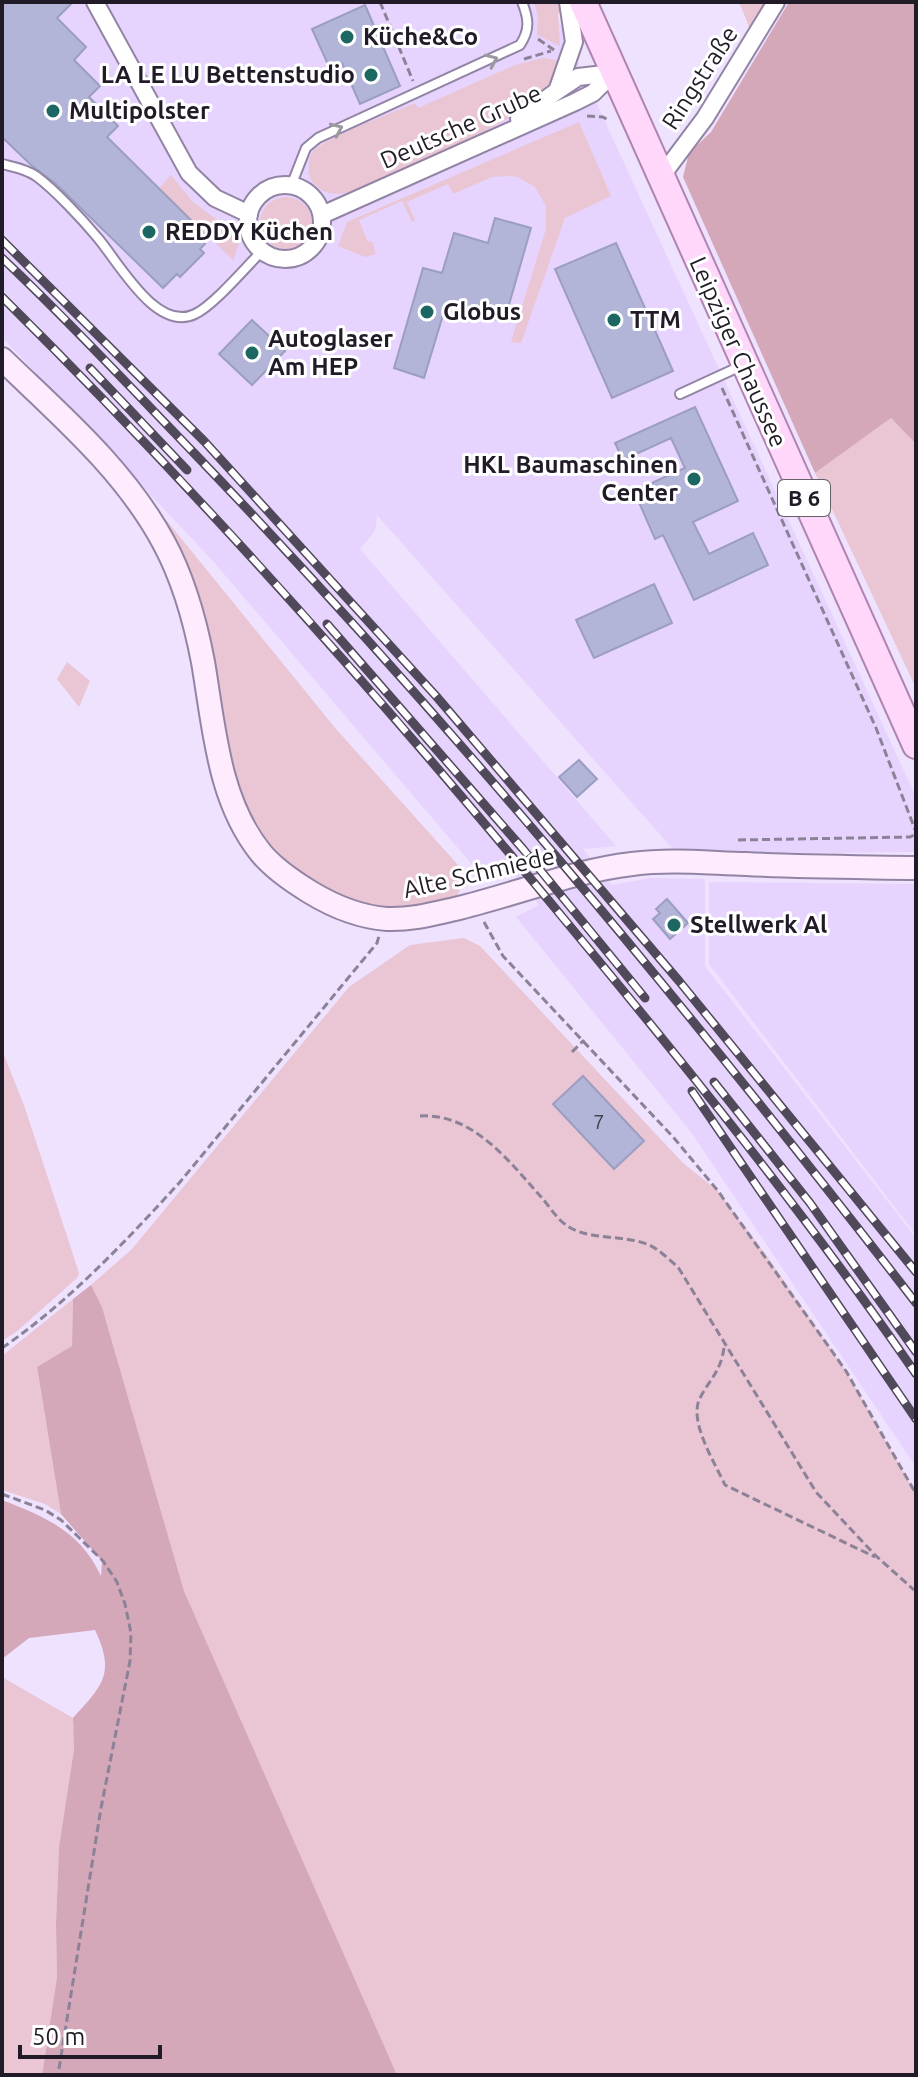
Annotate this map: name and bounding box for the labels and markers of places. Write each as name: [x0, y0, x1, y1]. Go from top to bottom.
place label: Küche&Co: [363, 23, 478, 50]
marker: Küche&Co: [338, 28, 356, 46]
place label: LA LE LU Bettenstudio: [101, 61, 355, 88]
marker: LA LE LU Bettenstudio: [362, 66, 380, 84]
place label: Multipolster: [69, 97, 210, 124]
marker: Multipolster: [44, 102, 62, 120]
place label: REDDY Küchen: [165, 218, 333, 245]
marker: REDDY Küchen: [140, 223, 158, 241]
place label: Globus: [443, 298, 521, 325]
marker: Globus: [418, 303, 436, 321]
place label: TTM: [630, 306, 681, 333]
marker: TTM: [605, 311, 623, 329]
place label: Autoglaser Am HEP: [268, 325, 393, 380]
marker: Autoglaser Am HEP: [243, 344, 261, 362]
place label: HKL Baumaschinen Center: [463, 451, 678, 506]
marker: HKL Baumaschinen Center: [685, 470, 703, 488]
place label: Stellwerk Al: [690, 911, 827, 938]
marker: Stellwerk Al: [665, 916, 683, 934]

